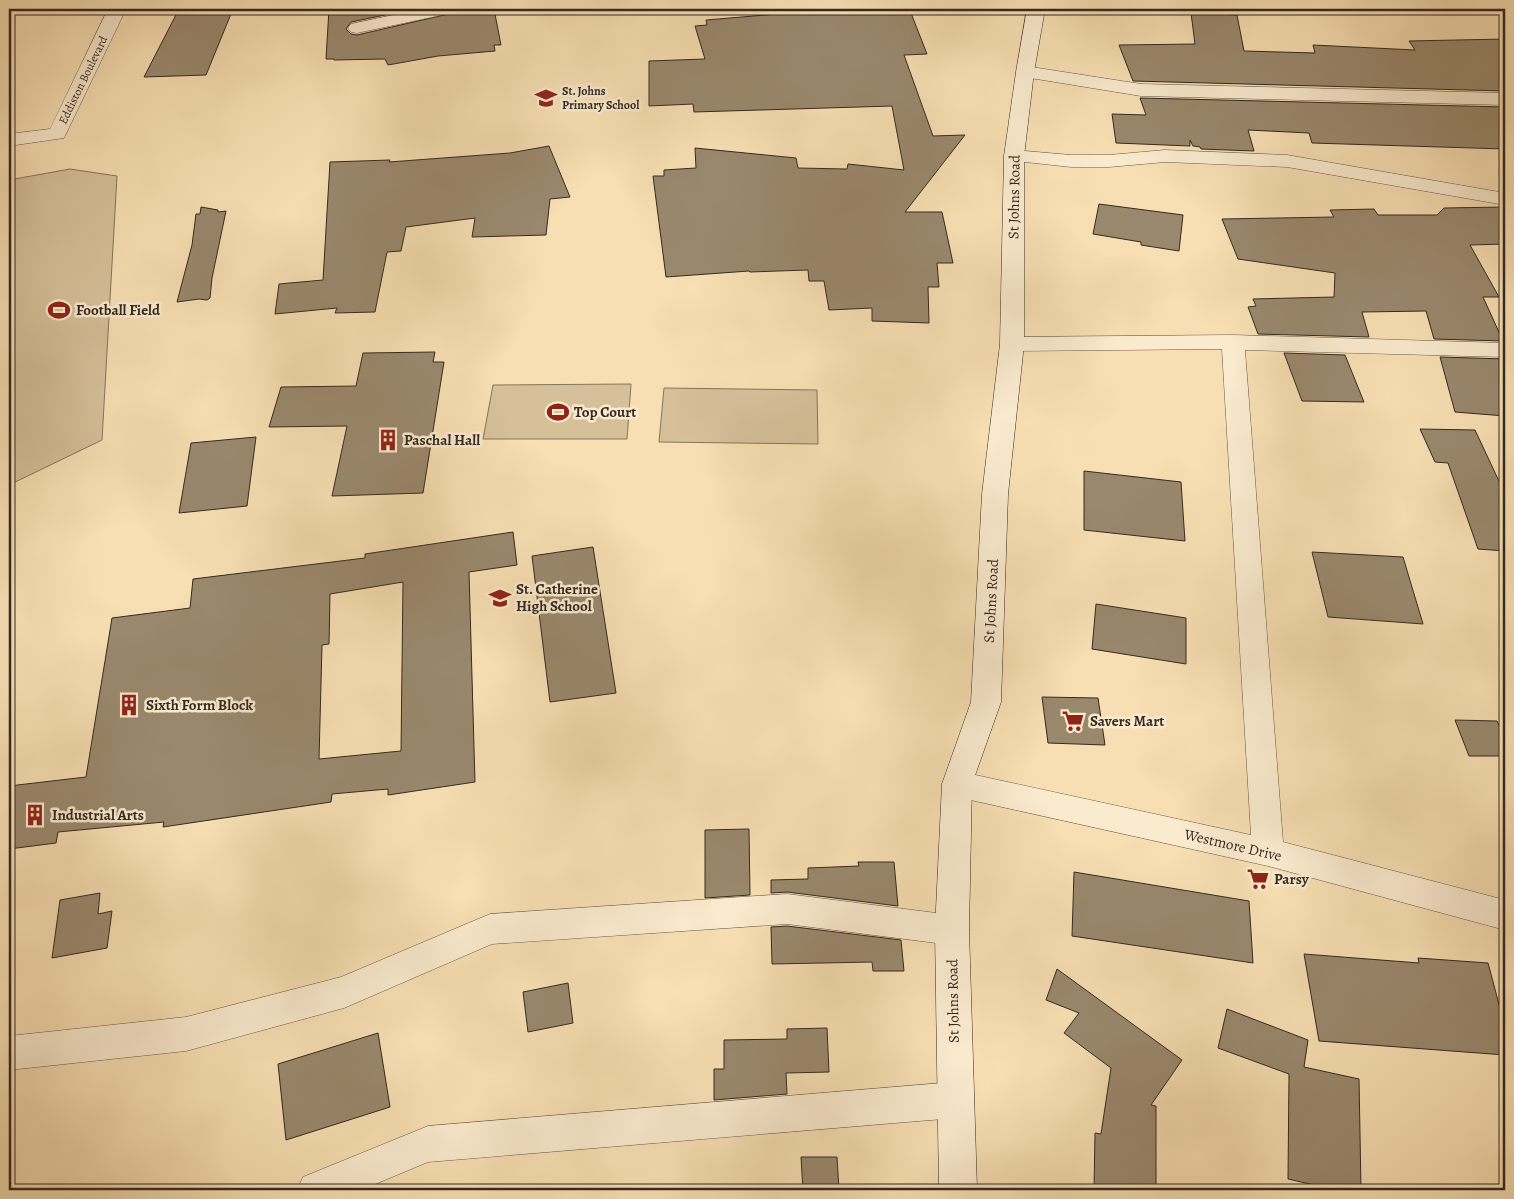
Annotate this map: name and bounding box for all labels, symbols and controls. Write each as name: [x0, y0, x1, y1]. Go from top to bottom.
street label: Eddiston Boulevard: [55, 33, 112, 127]
place label: St. Johns Primary School: [562, 83, 640, 113]
school or university icon: St. Johns Primary School: [533, 85, 559, 111]
street label: St Johns Road: [1003, 154, 1025, 239]
sports icon: Football Field: [46, 297, 72, 323]
place label: Football Field: [76, 300, 161, 320]
sports icon: Top Court: [545, 399, 571, 425]
place label: Top Court: [574, 402, 636, 422]
building icon: Paschal Hall: [375, 427, 401, 453]
place label: Paschal Hall: [404, 430, 480, 450]
street label: St Johns Road: [979, 558, 1003, 644]
place label: St. Catherine High School: [516, 579, 598, 616]
school or university icon: St. Catherine High School: [487, 585, 513, 611]
building icon: Sixth Form Block: [116, 692, 142, 718]
place label: Sixth Form Block: [146, 695, 253, 715]
supermarket icon: Savers Mart: [1060, 708, 1086, 734]
place label: Savers Mart: [1090, 711, 1164, 731]
building icon: Industrial Arts: [22, 802, 48, 828]
place label: Industrial Arts: [52, 805, 144, 825]
street label: Westmore Drive: [1181, 824, 1284, 866]
supermarket icon: Parsy: [1245, 866, 1271, 892]
place label: Parsy: [1274, 869, 1310, 889]
street label: St Johns Road: [942, 958, 964, 1043]

